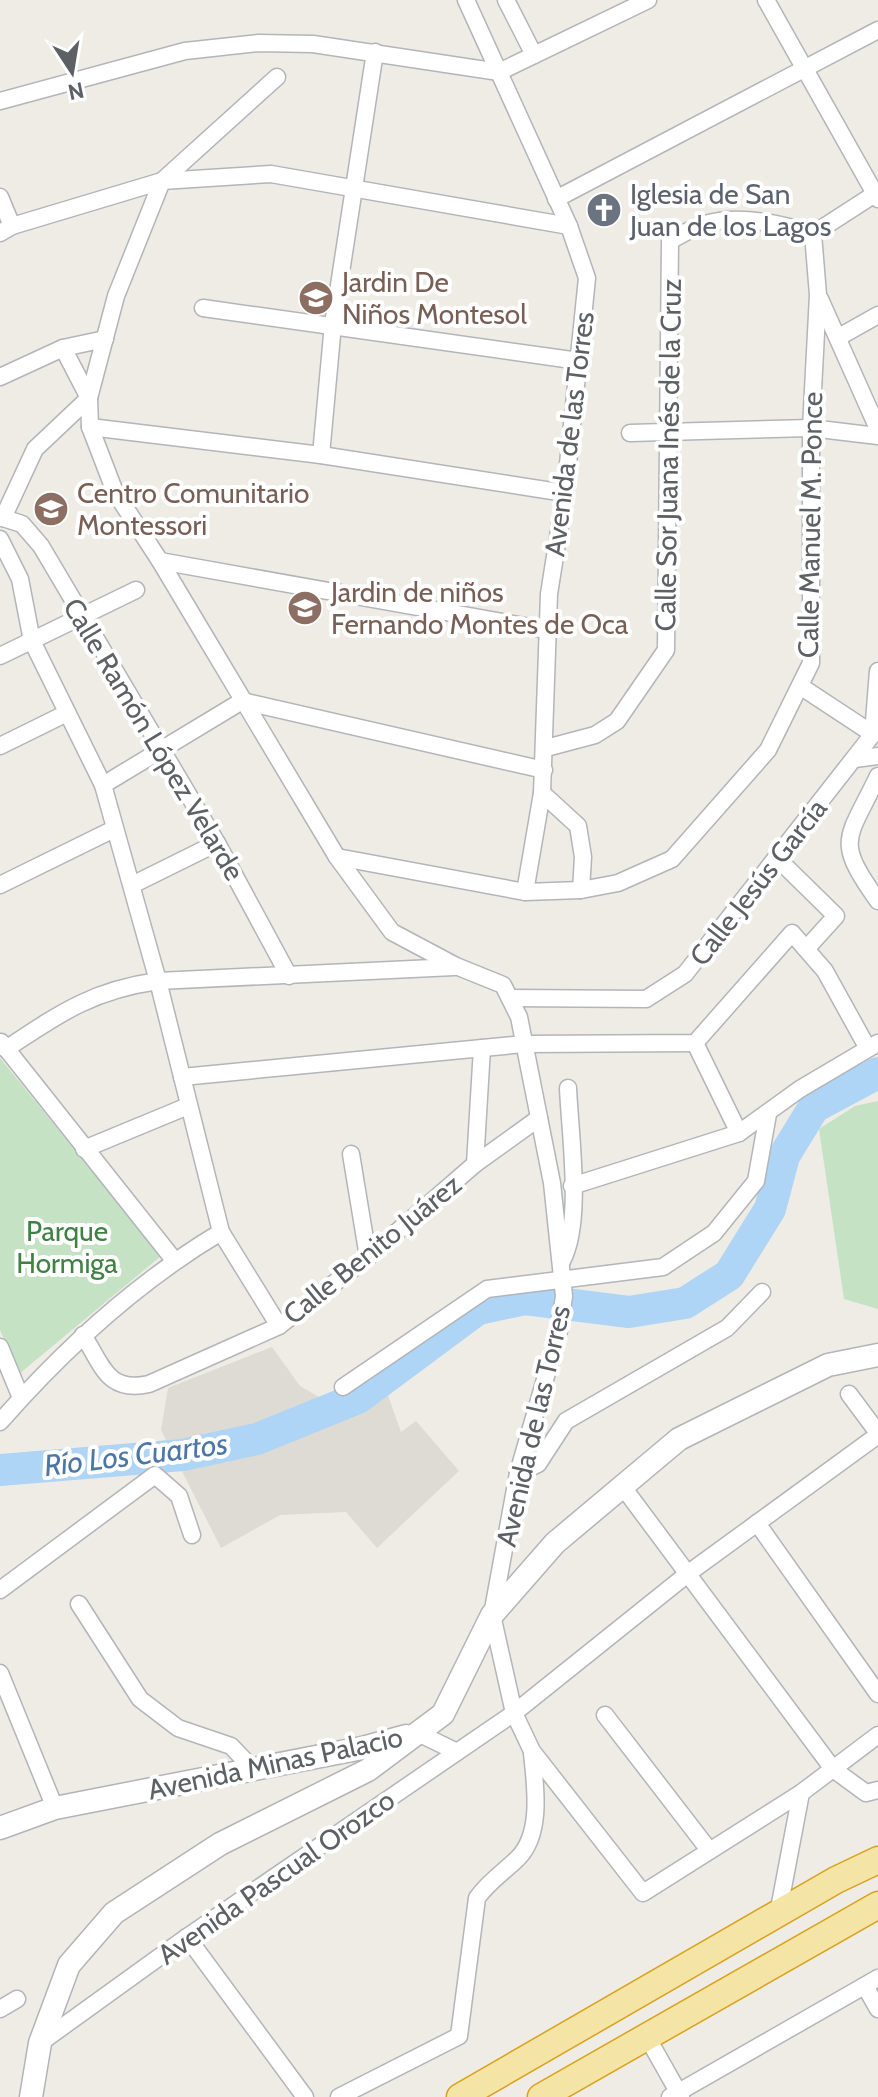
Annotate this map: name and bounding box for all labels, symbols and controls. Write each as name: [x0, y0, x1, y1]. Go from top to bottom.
north arrow: [32, 32, 112, 112]
text: N: [66, 76, 86, 106]
place label: Iglesia de San Juan de los Lagos: [629, 177, 831, 243]
church icon: Iglesia de San Juan de los Lagos: [585, 191, 623, 229]
place label: Jardin De Niños Montesol: [341, 265, 527, 331]
street label: Calle Sor Juana Inés de la Cruz: [648, 278, 688, 632]
school or university icon: Jardin De Niños Montesol: [297, 279, 335, 317]
street label: Avenida de las Torres: [537, 310, 601, 558]
street label: Calle Manuel M. Ponce: [791, 392, 829, 658]
place label: Centro Comunitario Montessori: [77, 476, 309, 542]
school or university icon: Centro Comunitario Montessori: [32, 490, 70, 528]
place label: Jardin de niños Fernando Montes de Oca: [330, 575, 629, 641]
school or university icon: Jardin de niños Fernando Montes de Oca: [286, 589, 324, 627]
street label: Calle Ramón López Velarde: [56, 592, 252, 886]
street label: Calle Jesús García: [682, 791, 834, 972]
street label: Calle Benito Juárez: [276, 1167, 468, 1331]
park label: Parque Hormiga: [16, 1214, 118, 1280]
street label: Avenida de las Torres: [489, 1302, 577, 1550]
water label: Río Los Cuartos: [42, 1425, 230, 1484]
street label: Avenida Minas Palacio: [145, 1719, 405, 1807]
street label: Avenida Pascual Orozco: [151, 1782, 401, 1972]

